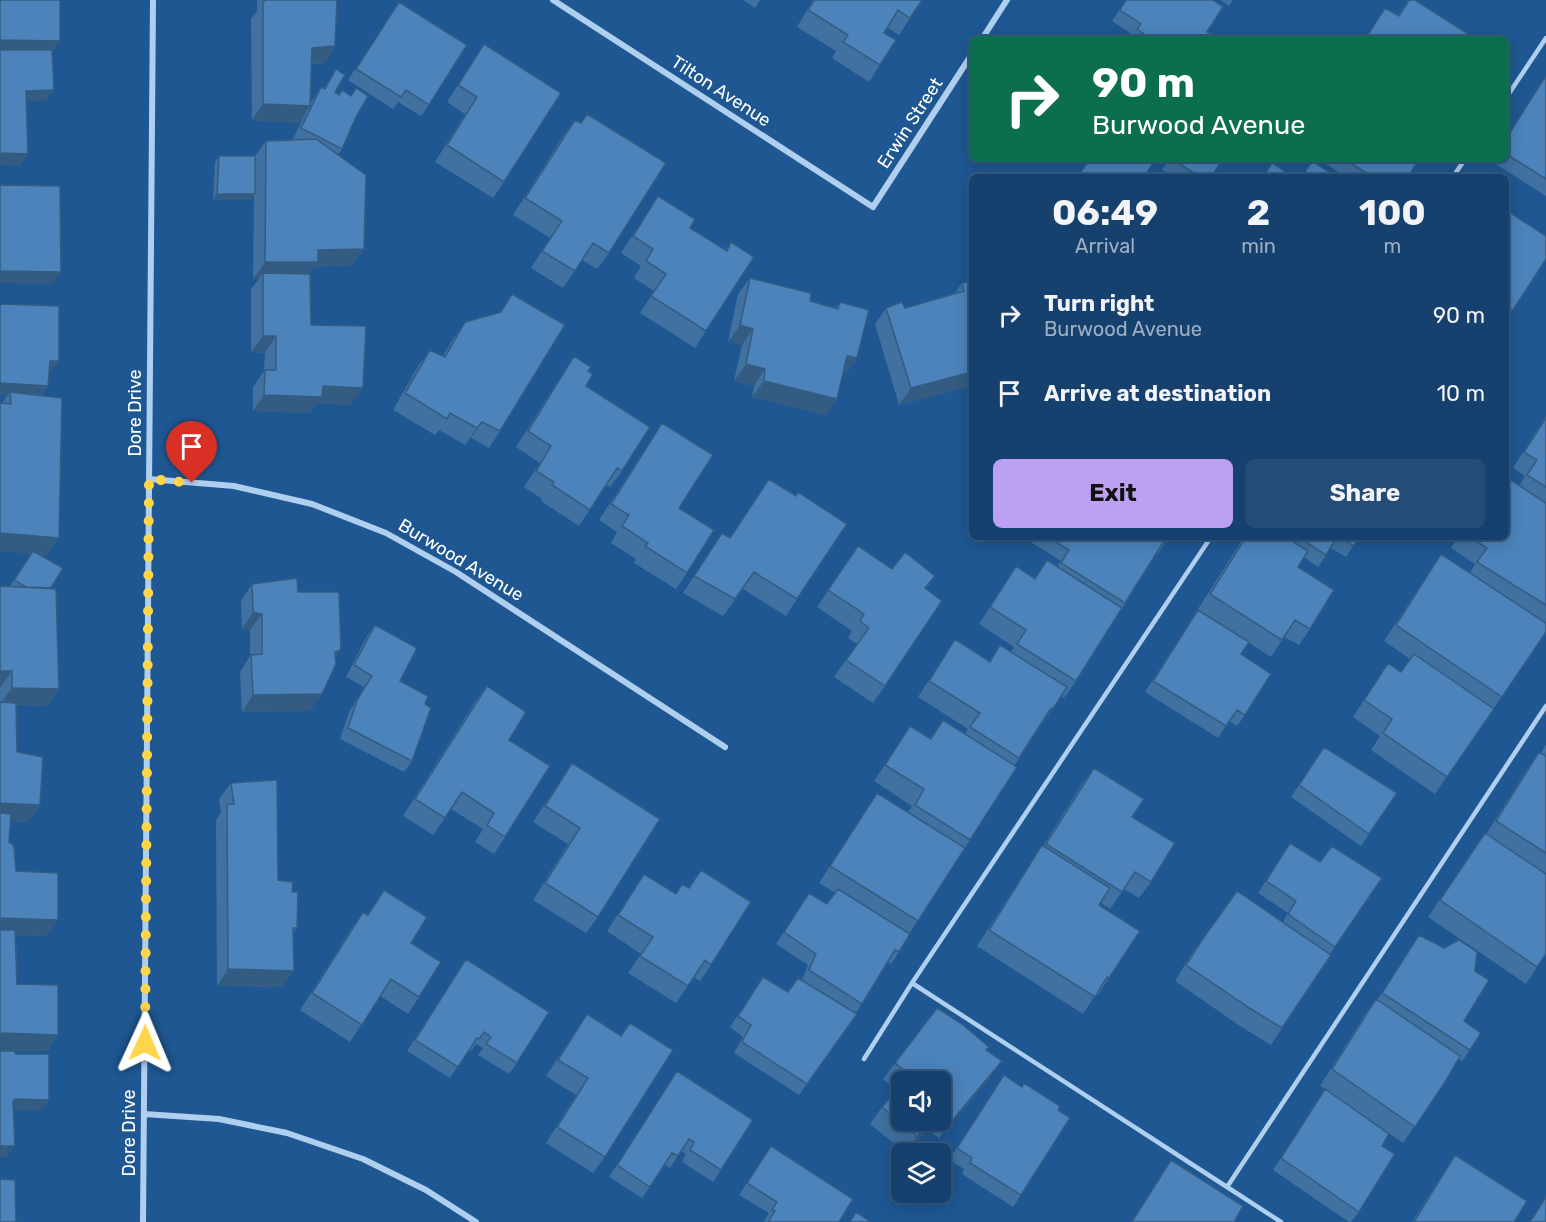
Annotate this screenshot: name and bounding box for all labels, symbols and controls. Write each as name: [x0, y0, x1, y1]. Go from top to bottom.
street label: Tilton Avenue: [667, 51, 775, 131]
text: 90 m: [1092, 58, 1195, 108]
icon: right: [993, 60, 1071, 138]
street label: Erwin Street: [872, 73, 948, 173]
text: Burwood Avenue: [1092, 109, 1305, 141]
text: 06:49: [1052, 191, 1158, 234]
text: 2: [1247, 191, 1270, 234]
text: 100: [1359, 191, 1426, 234]
text: Arrival: [1075, 234, 1135, 258]
text: min: [1241, 234, 1276, 258]
text: m: [1384, 234, 1401, 258]
text: Turn right: [1044, 290, 1154, 317]
icon: right: [993, 299, 1026, 332]
text: 90 m: [1433, 302, 1485, 329]
text: Burwood Avenue: [1044, 317, 1202, 341]
street label: Dore Drive: [124, 369, 146, 457]
icon: arrive: [993, 377, 1026, 410]
text: Arrive at destination: [1044, 380, 1271, 407]
text: 10 m: [1437, 380, 1485, 407]
pin: [166, 421, 217, 483]
icon: arrive: [175, 430, 208, 463]
button: Exit: [993, 459, 1233, 528]
button: Share: [1245, 459, 1485, 528]
street label: Burwood Avenue: [394, 514, 528, 606]
position arrow: [113, 1011, 177, 1075]
map controls: [891, 1071, 951, 1203]
button: sound: [891, 1071, 951, 1131]
street label: Dore Drive: [118, 1089, 140, 1177]
button: layers: [891, 1143, 951, 1203]

